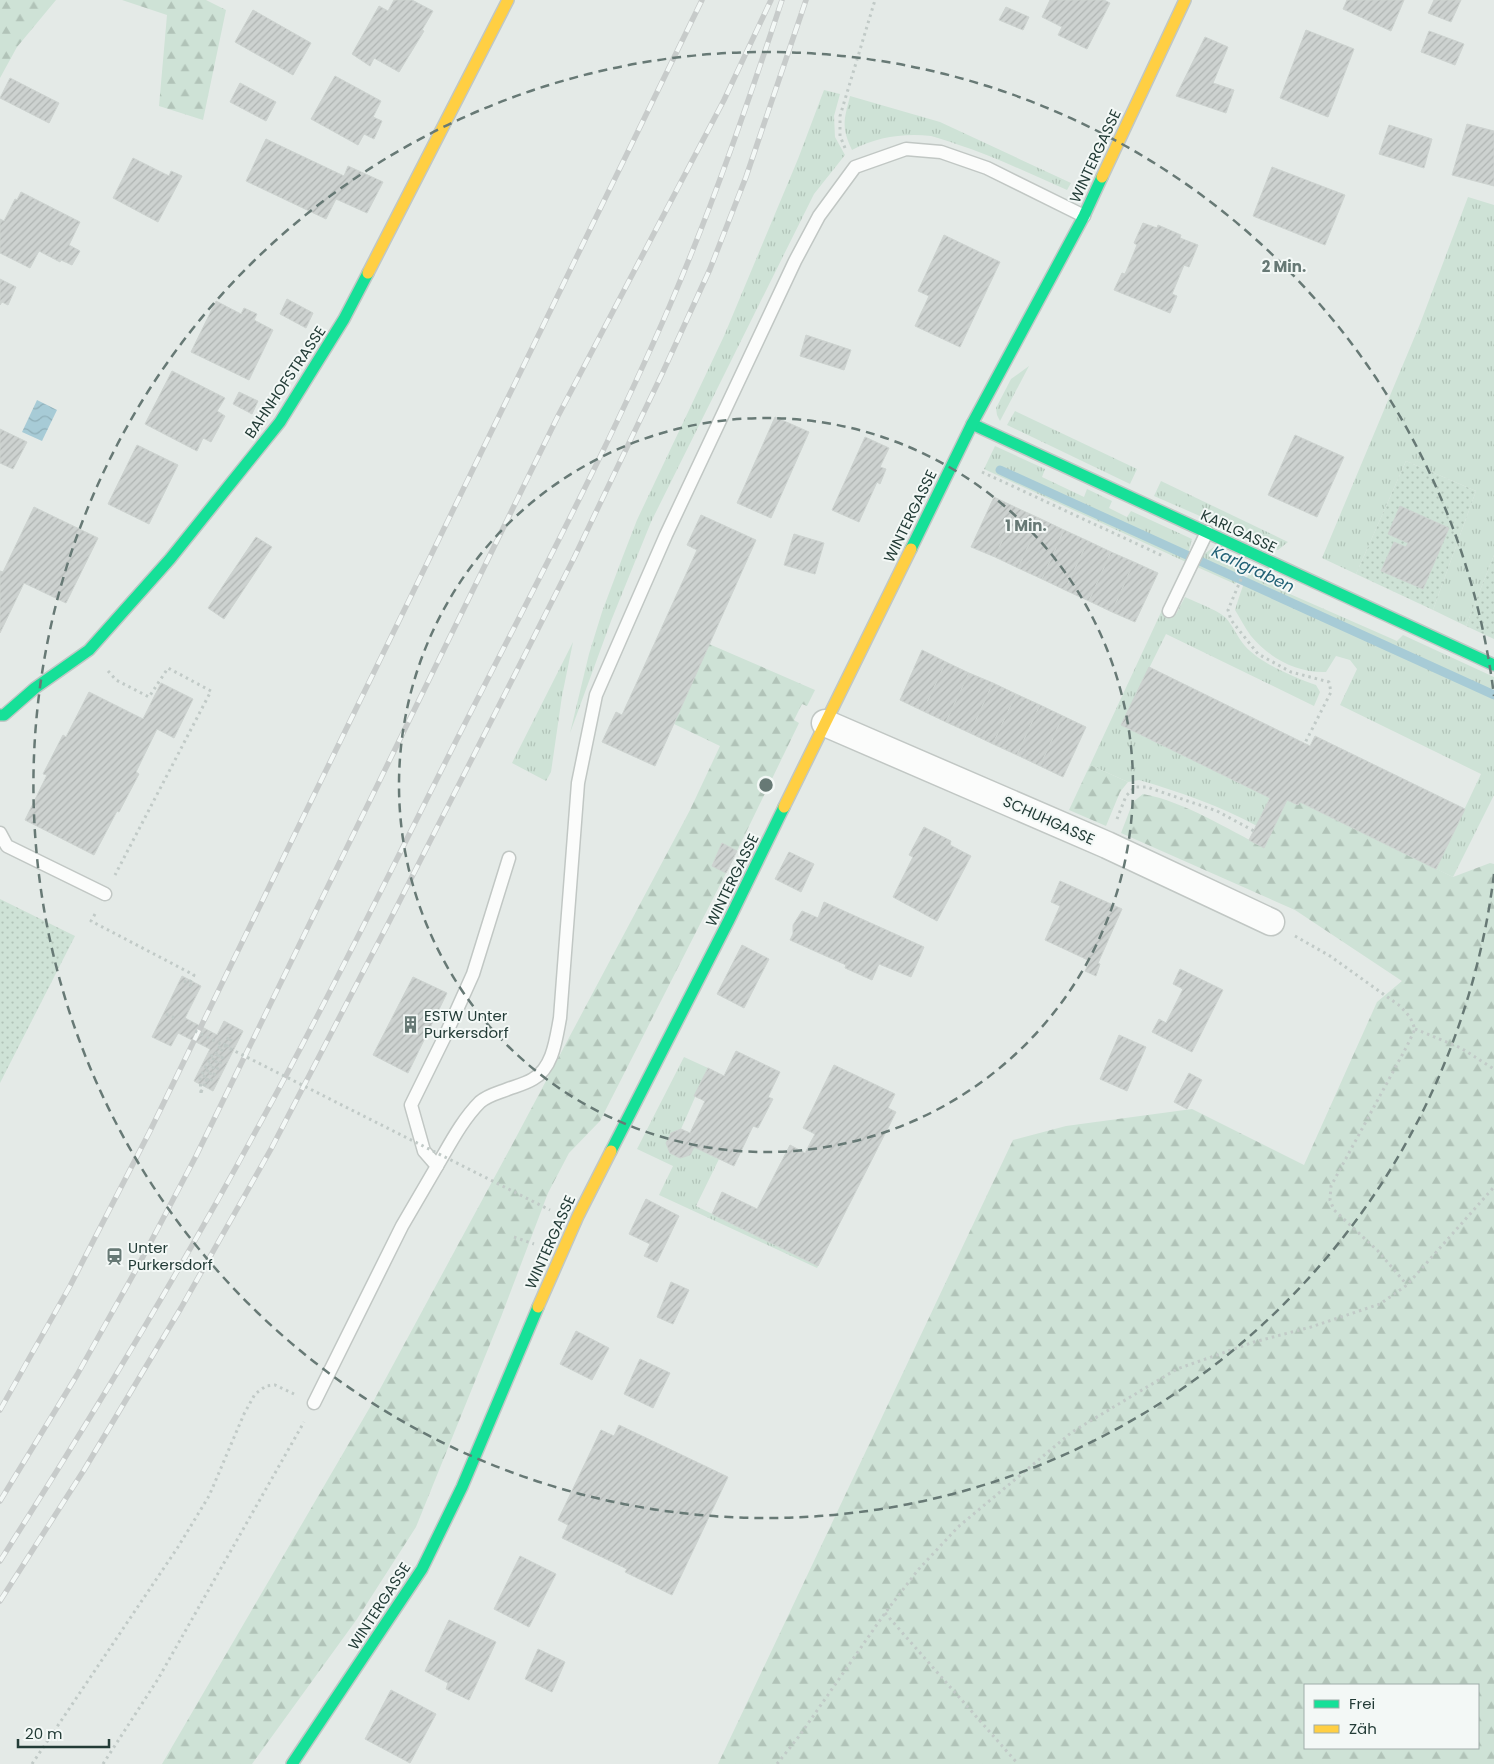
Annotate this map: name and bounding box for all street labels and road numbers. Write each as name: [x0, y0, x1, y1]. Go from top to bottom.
street label: WINTERGASSE: [1064, 106, 1126, 206]
street label: BAHNHOFSTRASSE: [240, 322, 330, 442]
street label: WINTERGASSE: [878, 466, 942, 566]
street label: KARLGASSE: [1198, 504, 1280, 558]
street label: SCHUHGASSE: [1000, 790, 1098, 850]
street label: WINTERGASSE: [700, 830, 764, 930]
street label: WINTERGASSE: [520, 1192, 580, 1292]
street label: WINTERGASSE: [343, 1558, 415, 1654]

